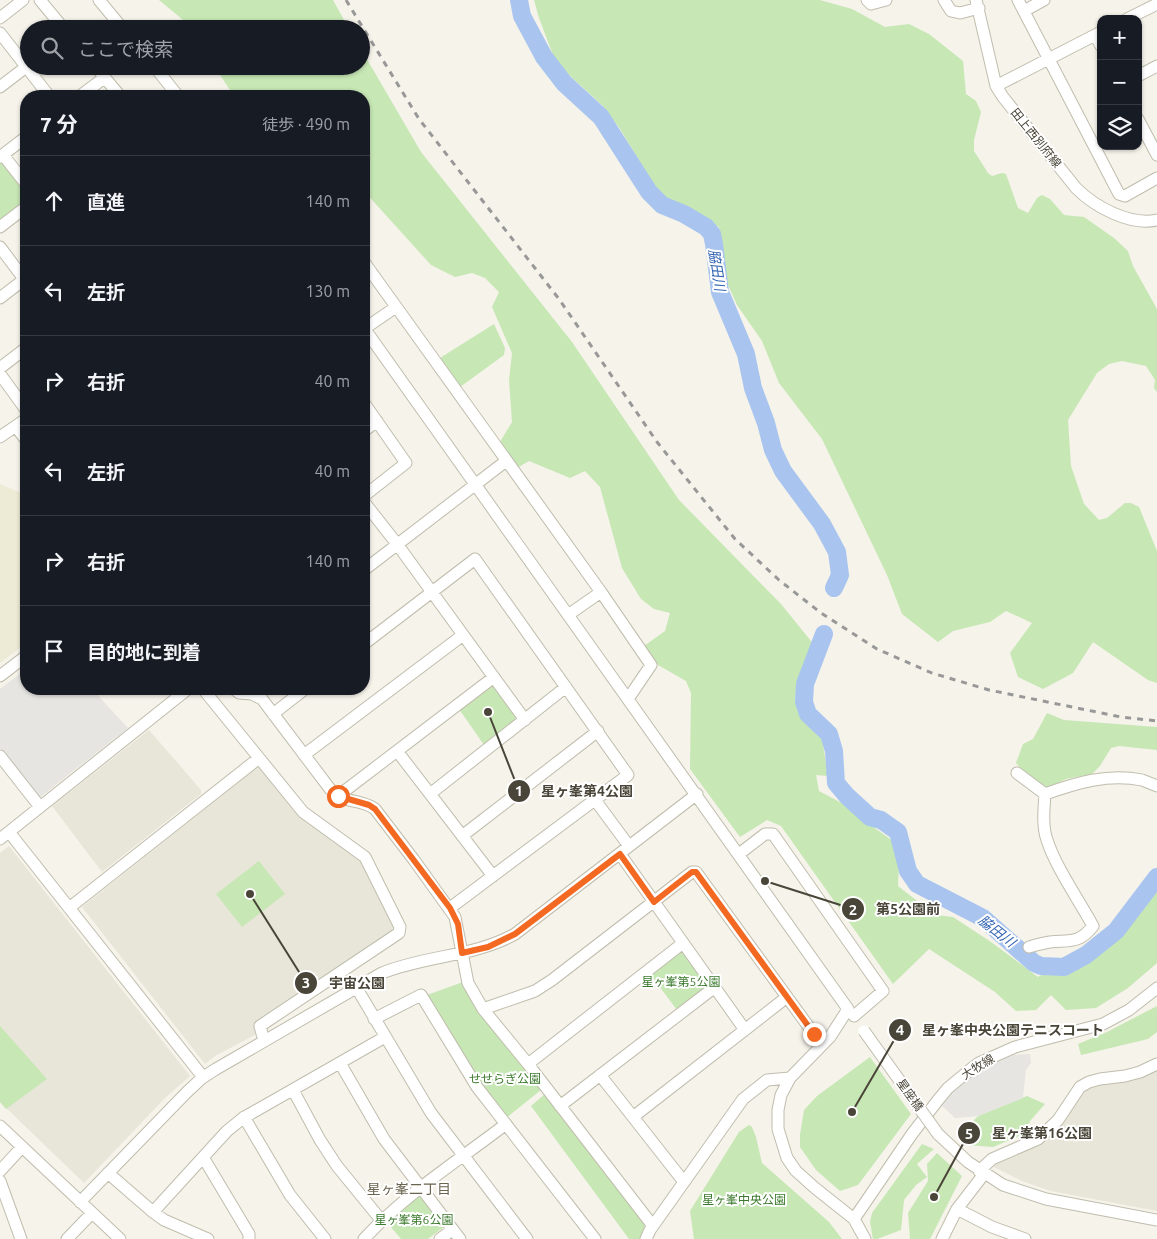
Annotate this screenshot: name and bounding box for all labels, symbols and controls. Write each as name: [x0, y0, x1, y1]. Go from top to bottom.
map controls: [1097, 15, 1142, 150]
button: +: [1097, 15, 1142, 60]
search box: [20, 20, 370, 75]
icon: search: [38, 34, 66, 62]
text: ここで検索: [78, 38, 173, 60]
button: −: [1097, 60, 1142, 105]
button: layers: [1097, 105, 1142, 150]
street label: 田上西別府線: [1009, 106, 1064, 170]
text: 7 分: [40, 112, 78, 136]
text: 徒歩 · 490 m: [262, 115, 350, 133]
icon: ahead: [40, 187, 68, 215]
text: 直進: [87, 191, 125, 213]
text: 140 m: [305, 192, 350, 210]
water label: 脇田川: [706, 248, 728, 294]
icon: left: [40, 277, 68, 305]
text: 左折: [87, 281, 125, 303]
text: 130 m: [305, 282, 350, 300]
icon: right: [40, 367, 68, 395]
text: 右折: [87, 371, 125, 393]
text: 40 m: [314, 372, 350, 390]
icon: left: [40, 457, 68, 485]
text: 左折: [87, 461, 125, 483]
text: 40 m: [314, 462, 350, 480]
icon: right: [40, 547, 68, 575]
text: 右折: [87, 551, 125, 573]
text: 140 m: [305, 552, 350, 570]
icon: arrive: [40, 637, 68, 665]
text: 目的地に到着: [87, 641, 201, 663]
callout: 星ヶ峯第4公園: [506, 777, 643, 806]
text: 1: [515, 782, 523, 799]
text: 星ヶ峯第4公園: [541, 783, 633, 799]
route start: [327, 785, 350, 808]
callout: 第5公園前: [841, 895, 950, 924]
text: 2: [849, 901, 857, 918]
text: 第5公園前: [876, 901, 940, 917]
water label: 脇田川: [976, 912, 1020, 951]
callout: 宇宙公園: [294, 968, 395, 997]
text: 3: [302, 974, 310, 991]
text: 宇宙公園: [329, 975, 385, 991]
park label: 星ヶ峯第5公園: [642, 975, 720, 988]
callout: 星ヶ峯中央公園テニスコート: [887, 1016, 1114, 1045]
text: 4: [896, 1021, 904, 1038]
text: 星ヶ峯中央公園テニスコート: [922, 1022, 1104, 1038]
route end: [803, 1023, 826, 1046]
street label: 大牧線: [959, 1052, 996, 1082]
park label: せせらぎ公園: [469, 1072, 541, 1085]
street label: 星座橋: [895, 1076, 926, 1113]
callout: 星ヶ峯第16公園: [957, 1119, 1101, 1148]
text: 5: [965, 1125, 973, 1142]
text: 星ヶ峯第16公園: [992, 1125, 1092, 1141]
district label: 星ヶ峯二丁目: [367, 1181, 451, 1197]
park label: 星ヶ峯中央公園: [702, 1193, 786, 1206]
park label: 星ヶ峯第6公園: [375, 1213, 453, 1226]

